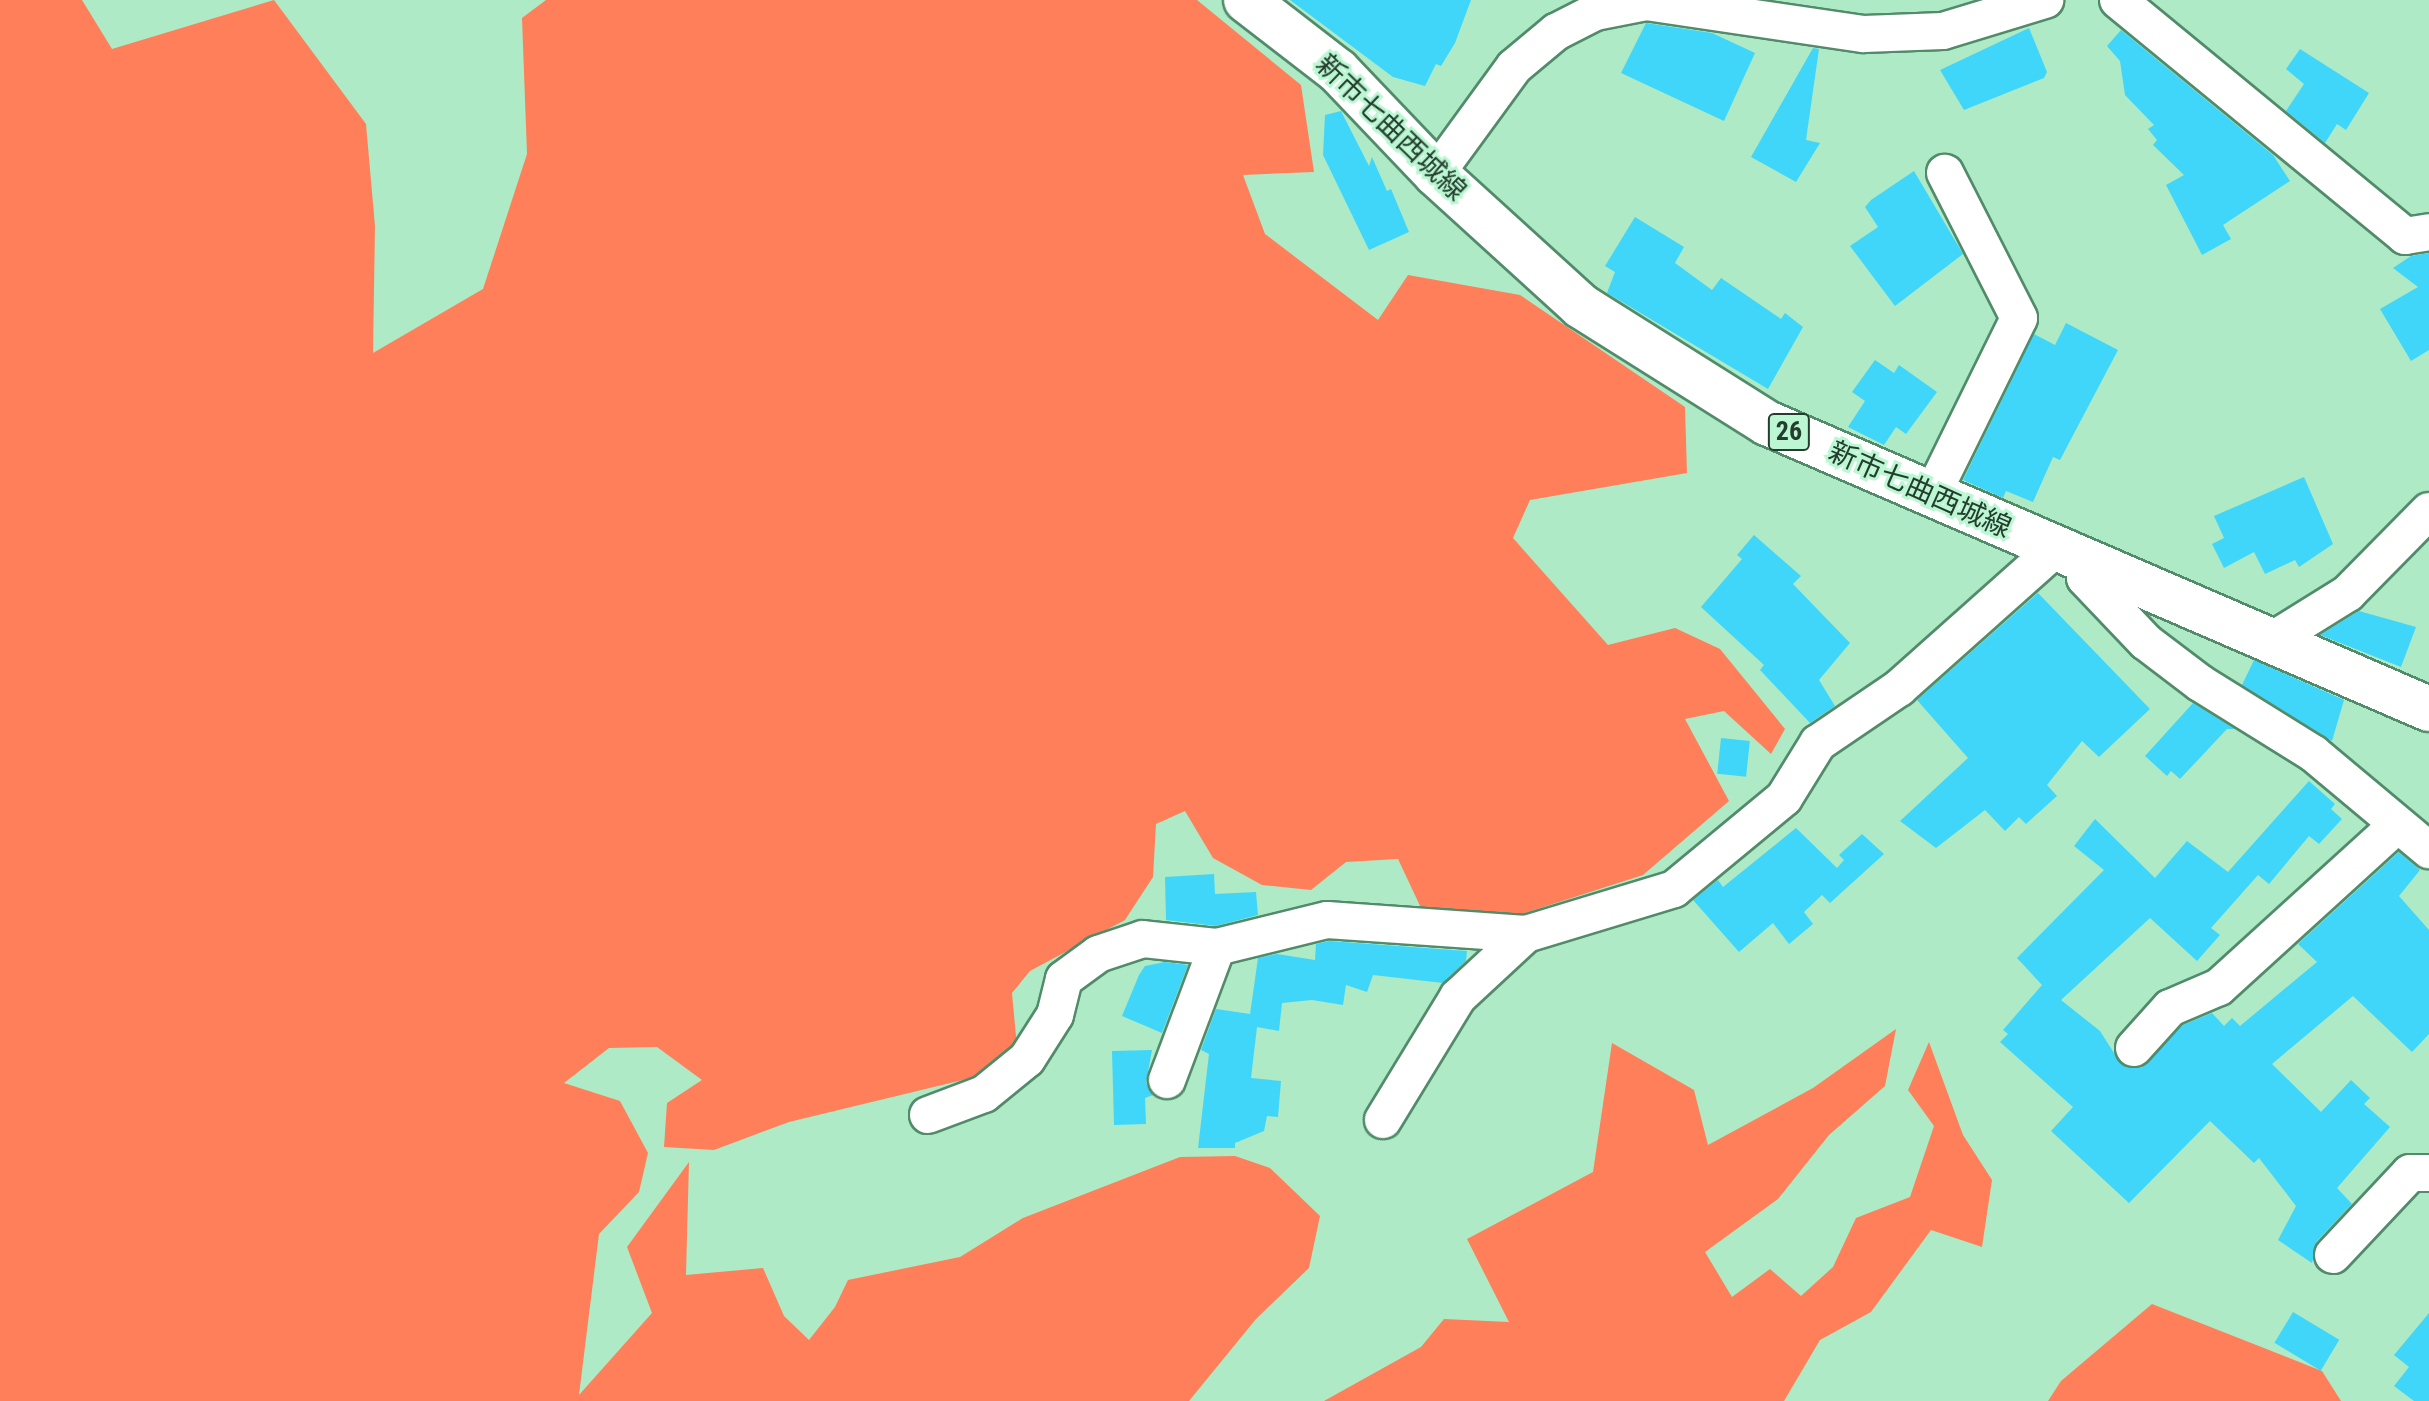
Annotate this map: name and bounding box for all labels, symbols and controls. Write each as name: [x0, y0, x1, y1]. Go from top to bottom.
street label: 新市七曲西城線: [1309, 48, 1473, 208]
road number: 26: [1767, 410, 1811, 454]
street label: 新市七曲西城線: [1824, 435, 2016, 545]

